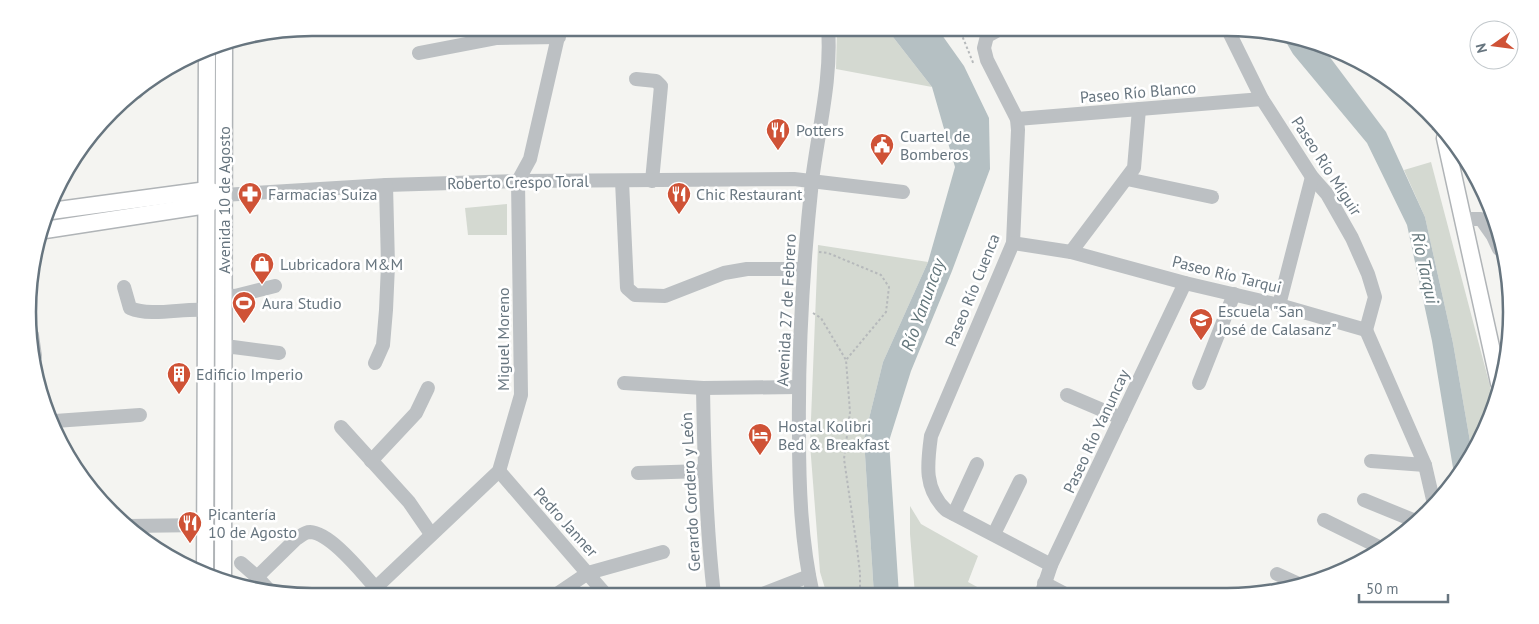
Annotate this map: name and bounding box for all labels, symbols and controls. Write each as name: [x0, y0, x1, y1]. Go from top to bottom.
north arrow: [1469, 20, 1519, 70]
text: N: [1472, 42, 1491, 55]
street label: Paseo Río Blanco: [1079, 77, 1197, 107]
street label: Paseo Río Miguir: [1288, 113, 1367, 220]
restaurant icon: Potters: [765, 117, 791, 151]
place label: Potters: [796, 120, 844, 140]
street label: Avenida 10 de Agosto: [214, 126, 234, 274]
place label: Cuartel de Bomberos: [900, 126, 970, 164]
public building icon: Cuartel de Bomberos: [869, 132, 895, 166]
street label: Roberto Crespo Toral: [447, 171, 589, 193]
pharmacy icon: Farmacias Suiza: [237, 181, 263, 215]
restaurant icon: Chic Restaurant: [666, 181, 692, 215]
place label: Farmacias Suiza: [268, 184, 378, 204]
place label: Chic Restaurant: [696, 184, 803, 204]
water label: Río Tarqui: [1407, 230, 1445, 307]
street label: Paseo Río Cuenca: [940, 231, 1004, 349]
street label: Avenida 27 de Febrero: [772, 233, 800, 387]
shop icon: Lubricadora M&M: [249, 251, 275, 285]
street label: Paseo Río Tarqui: [1170, 251, 1284, 297]
place label: Lubricadora M&M: [280, 254, 403, 274]
water label: Río Yanuncay: [895, 255, 950, 354]
street label: Miguel Moreno: [493, 287, 513, 391]
sports icon: Aura Studio: [231, 290, 257, 324]
place label: Aura Studio: [262, 293, 342, 313]
place label: Escuela "San José de Calasanz": [1217, 301, 1337, 339]
school or university icon: Escuela "San José de Calasanz": [1188, 307, 1214, 341]
building icon: Edificio Imperio: [166, 361, 192, 395]
place label: Edificio Imperio: [196, 364, 303, 384]
street label: Paseo Río Yanuncay: [1059, 365, 1134, 496]
street label: Gerardo Cordero y León: [676, 412, 704, 572]
place label: Hostal Kolibri Bed & Breakfast: [778, 416, 890, 454]
hotel icon: Hostal Kolibri Bed & Breakfast: [747, 422, 773, 456]
street label: Pedro Janner: [529, 483, 603, 561]
place label: Picantería 10 de Agosto: [208, 504, 297, 542]
restaurant icon: Picantería 10 de Agosto: [177, 510, 203, 544]
scale bar: [1359, 572, 1448, 604]
text: 50 m: [1366, 579, 1399, 598]

